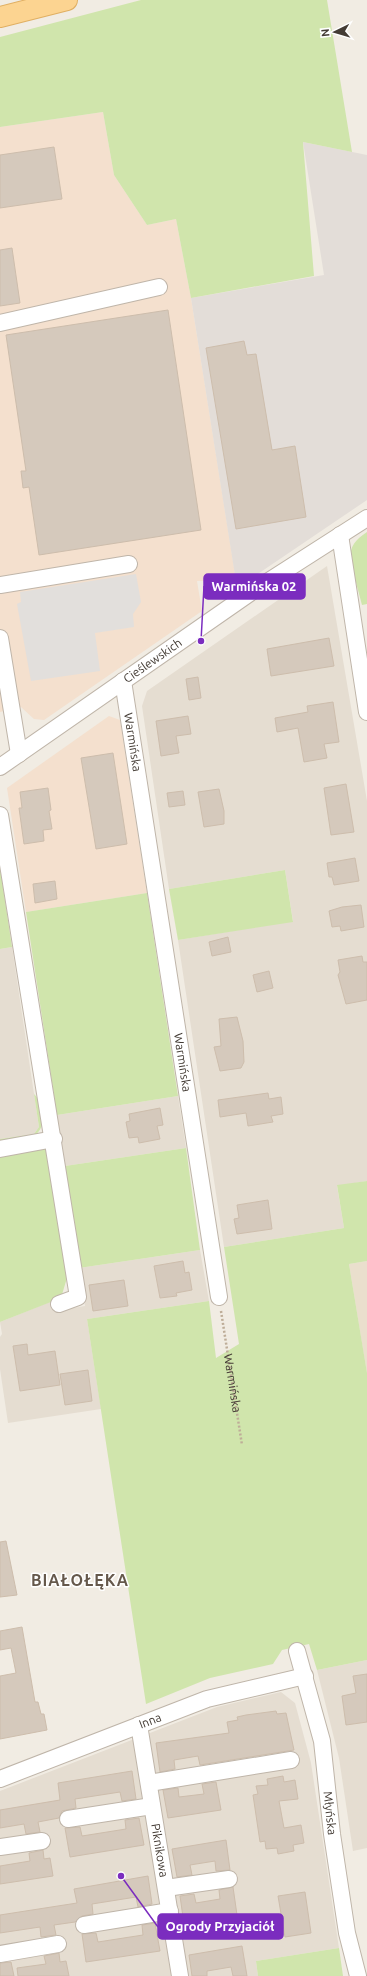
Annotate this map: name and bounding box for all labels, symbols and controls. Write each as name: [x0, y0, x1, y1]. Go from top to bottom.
north arrow: [315, 12, 355, 52]
text: N: [319, 28, 331, 37]
callout: Warmińska 02: [204, 574, 305, 599]
text: Warmińska 02: [212, 579, 296, 593]
street label: Cieślewskich: [121, 636, 184, 685]
street label: Warmińska: [122, 712, 144, 772]
street label: Warmińska: [172, 1032, 194, 1093]
street label: Warmińska: [222, 1353, 244, 1413]
district label: BIAŁOŁĘKA: [31, 1571, 129, 1590]
street label: Inna: [137, 1710, 163, 1731]
street label: Młyńska: [321, 1791, 339, 1836]
street label: Piknikowa: [149, 1822, 171, 1878]
callout: Ogrody Przyjaciół: [158, 1914, 283, 1939]
text: Ogrody Przyjaciół: [166, 1919, 275, 1933]

